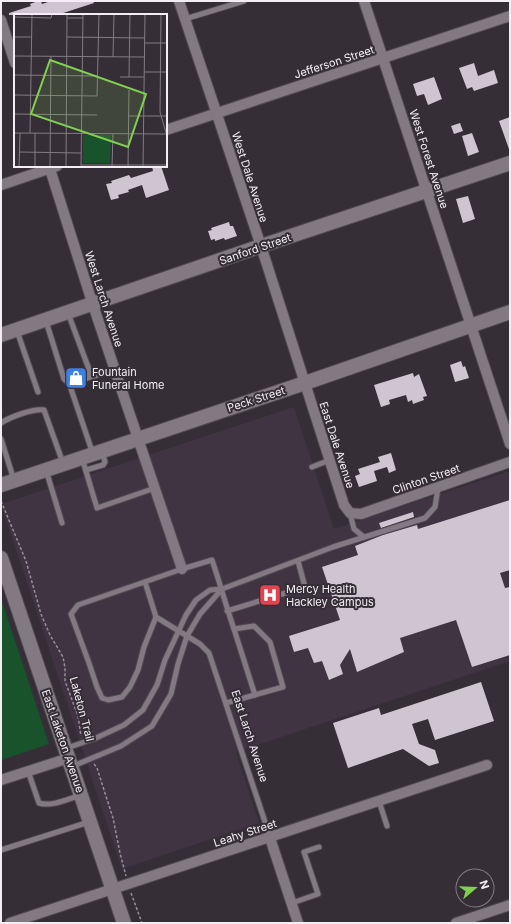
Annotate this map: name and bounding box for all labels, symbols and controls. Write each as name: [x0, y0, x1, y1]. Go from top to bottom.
inset map: [14, 14, 167, 167]
street label: Jefferson Street: [292, 42, 376, 82]
street label: West Forest Avenue: [406, 108, 452, 210]
street label: West Dale Avenue: [229, 130, 271, 224]
street label: Sanford Street: [217, 230, 293, 268]
street label: West Larch Avenue: [82, 249, 126, 349]
shop icon: Fountain Funeral Home: [63, 365, 89, 391]
place label: Fountain Funeral Home: [92, 365, 164, 392]
street label: Peck Street: [225, 383, 287, 415]
street label: East Dale Avenue: [316, 400, 358, 490]
street label: Clinton Street: [390, 461, 462, 497]
hospital icon: Mercy Health Hackley Campus: [257, 582, 283, 608]
place label: Mercy Health Hackley Campus: [286, 582, 374, 609]
street label: Laketon Trail: [67, 675, 97, 743]
street label: East Laketon Avenue: [39, 688, 87, 794]
street label: East Larch Avenue: [228, 688, 272, 784]
street label: Leahy Street: [212, 816, 279, 850]
north arrow: [455, 868, 495, 908]
text: N: [476, 878, 492, 891]

